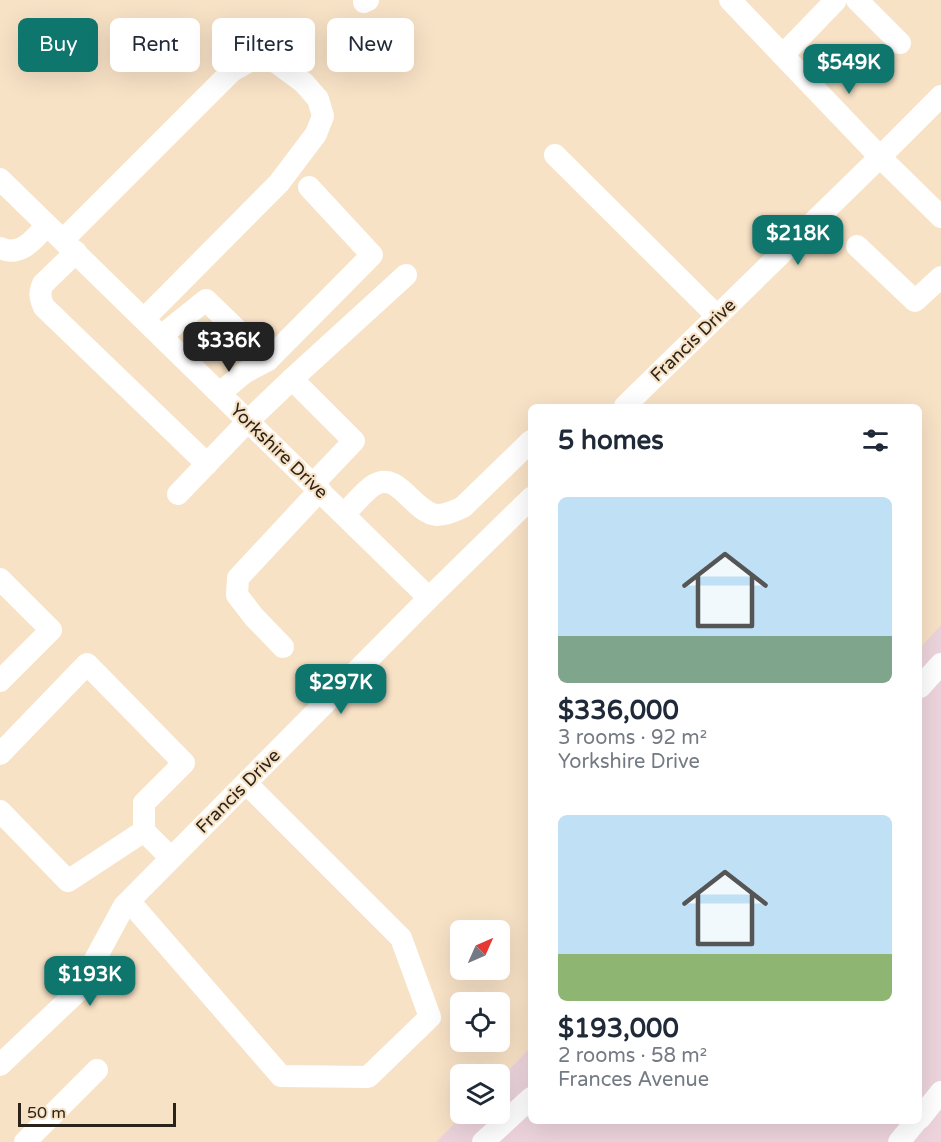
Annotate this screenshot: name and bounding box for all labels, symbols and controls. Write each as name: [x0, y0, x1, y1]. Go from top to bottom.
chip: Buy: [18, 18, 98, 72]
chip: Rent: [110, 18, 200, 72]
chip: Filters: [212, 18, 315, 72]
chip: New: [327, 18, 414, 72]
pin: $549K: [807, 44, 891, 95]
text: $549K: [817, 51, 881, 75]
pin: $218K: [756, 215, 840, 266]
text: $218K: [766, 222, 830, 246]
street label: Francis Drive: [646, 294, 740, 386]
pin: $336K: [187, 322, 271, 373]
text: $336K: [197, 329, 261, 353]
street label: Yorkshire Drive: [225, 399, 333, 503]
icon: filters: [859, 424, 892, 457]
text: 5 homes: [558, 425, 664, 456]
icon: home: [671, 536, 779, 644]
pin: $297K: [299, 664, 383, 715]
text: $297K: [309, 671, 373, 695]
text: $336,000: [558, 695, 679, 726]
text: 3 rooms · 92 m²: [558, 726, 707, 750]
street label: Francis Drive: [191, 744, 285, 838]
text: Yorkshire Drive: [558, 750, 700, 774]
icon: home: [671, 854, 779, 962]
north arrow: [450, 920, 510, 980]
map controls: [450, 920, 510, 1124]
pin: $193K: [48, 956, 132, 1007]
text: $193K: [58, 963, 122, 987]
button: locate: [450, 992, 510, 1052]
text: $193,000: [558, 1013, 679, 1044]
text: 2 rooms · 58 m²: [558, 1044, 707, 1068]
button: layers: [450, 1064, 510, 1124]
text: Frances Avenue: [558, 1068, 709, 1092]
scale bar: [18, 1100, 176, 1128]
text: 50 m: [27, 1103, 66, 1123]

